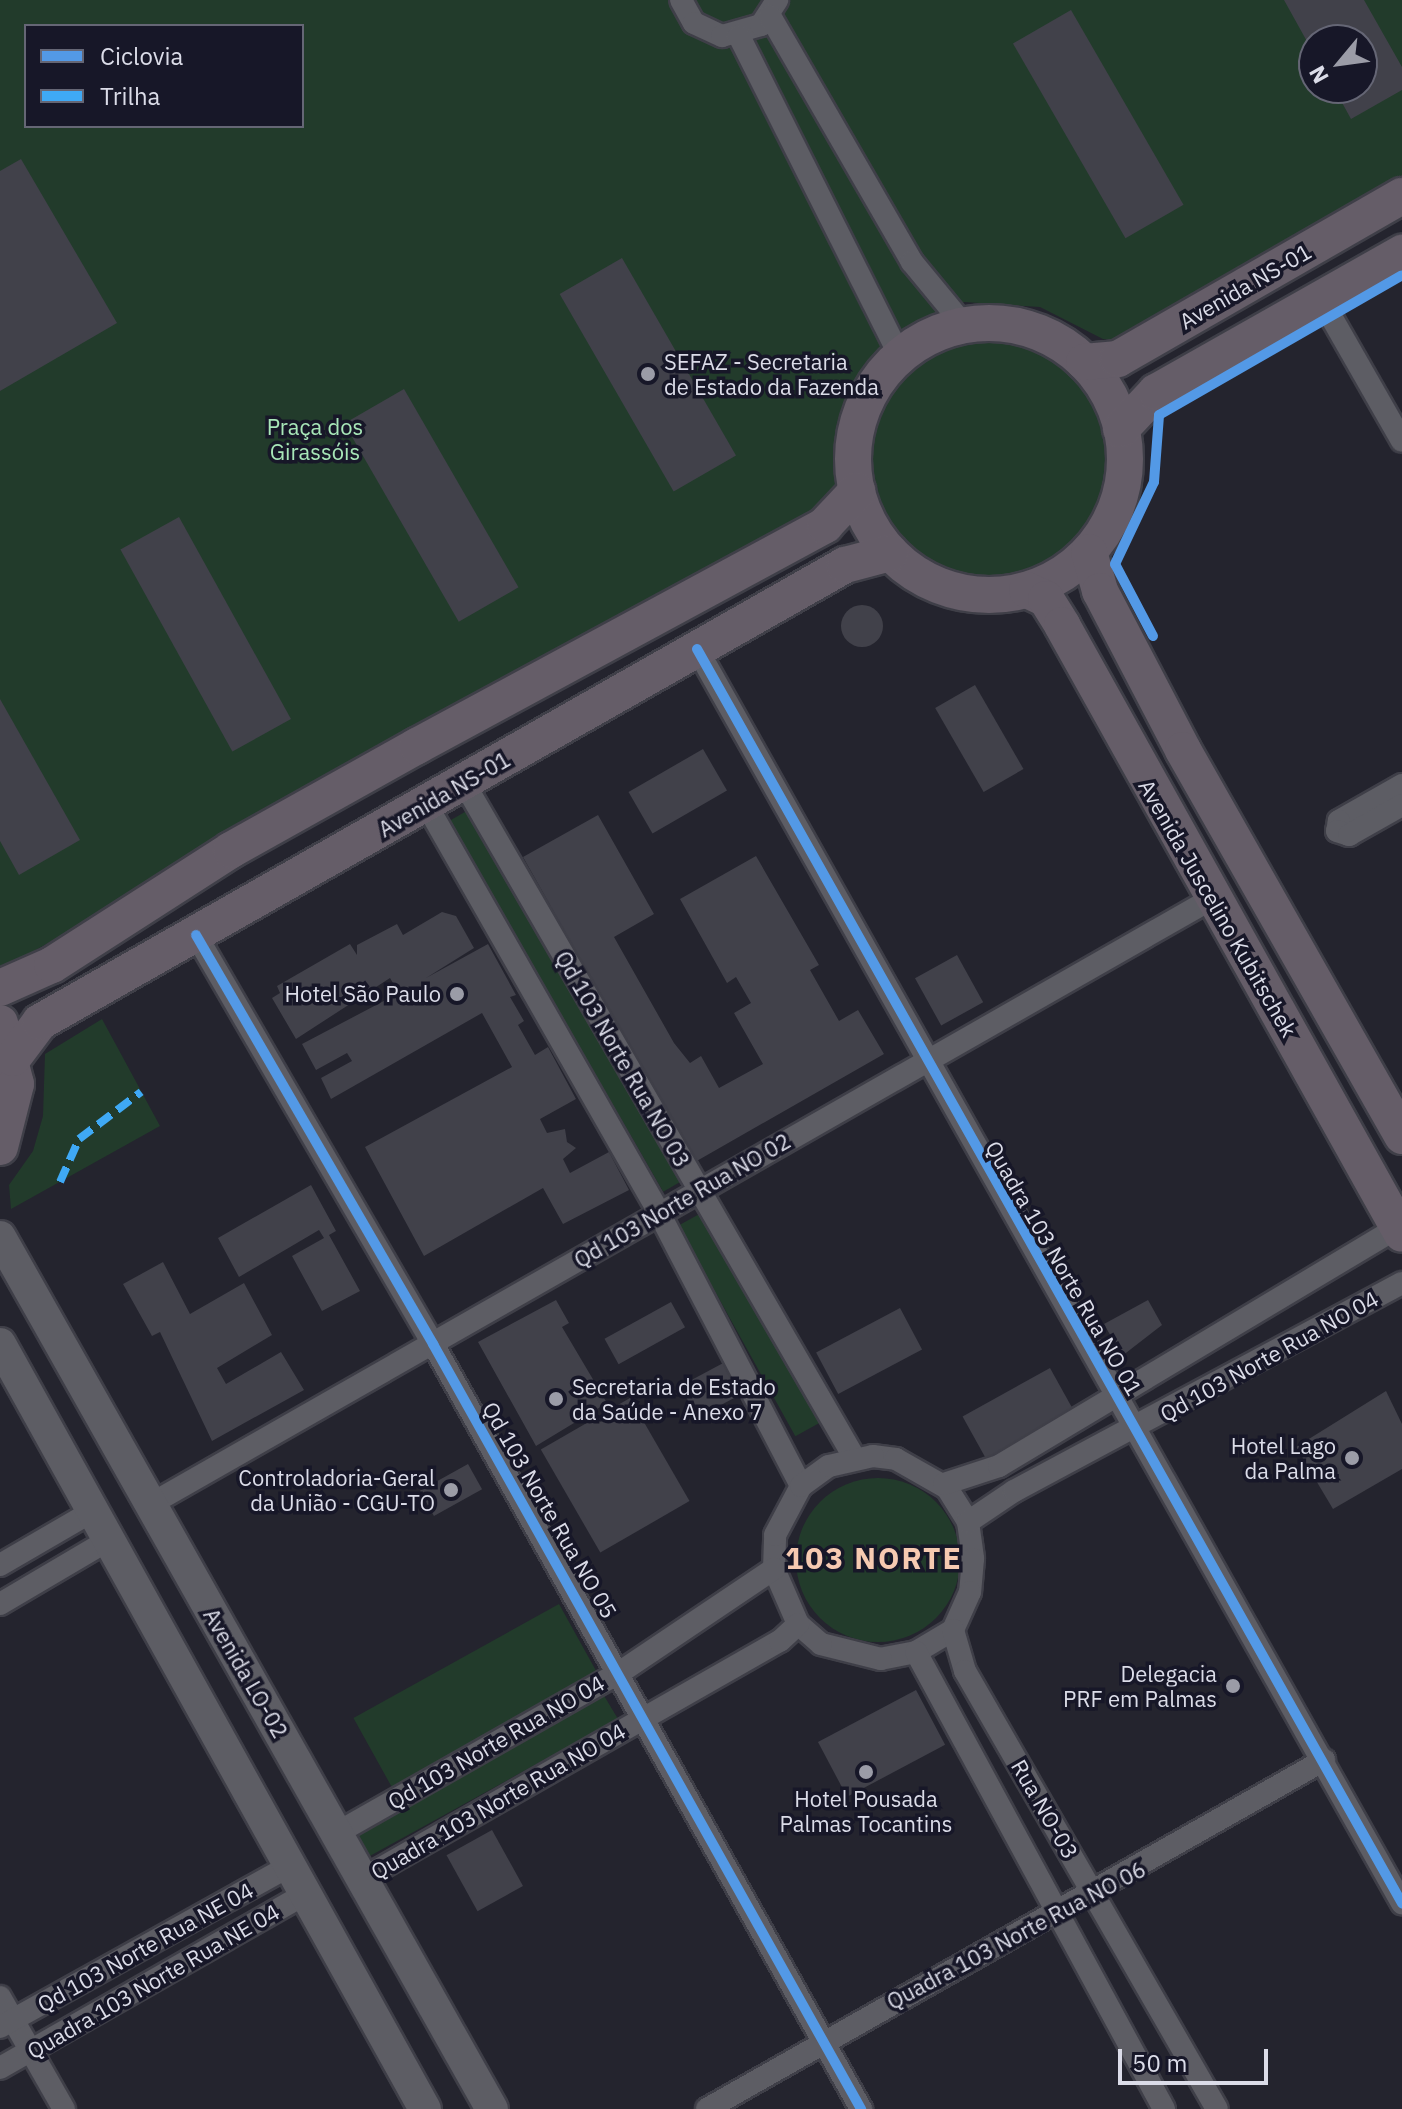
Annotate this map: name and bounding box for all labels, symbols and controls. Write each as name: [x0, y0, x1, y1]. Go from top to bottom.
legend: [24, 24, 304, 128]
north arrow: [1298, 24, 1378, 104]
text: Ciclovia: [100, 40, 183, 72]
text: N: [1302, 61, 1335, 89]
text: Trilha: [100, 80, 160, 112]
street label: Avenida NS-01: [1174, 238, 1316, 334]
place label: SEFAZ - Secretaria de Estado da Fazenda: [664, 348, 879, 400]
marker: SEFAZ - Secretaria de Estado da Fazenda: [639, 365, 657, 383]
park label: Praça dos Girassóis: [267, 413, 363, 464]
street label: Avenida NS-01: [373, 746, 515, 842]
street label: Avenida Juscelino Kubitschek: [1133, 774, 1303, 1042]
street label: Qd 103 Norte Rua NO 03: [550, 946, 696, 1172]
place label: Hotel São Paulo: [285, 981, 441, 1007]
marker: Hotel São Paulo: [448, 985, 466, 1003]
street label: Qd 103 Norte Rua NO 02: [569, 1127, 795, 1273]
street label: Quadra 103 Norte Rua NO 01: [980, 1136, 1148, 1400]
street label: Qd 103 Norte Rua NO 04: [1155, 1285, 1383, 1427]
place label: Secretaria de Estado da Saúde - Anexo 7: [572, 1373, 776, 1424]
marker: Secretaria de Estado da Saúde - Anexo 7: [547, 1390, 565, 1408]
street label: Qd 103 Norte Rua NO 05: [477, 1397, 623, 1623]
place label: Hotel Lago da Palma: [1231, 1432, 1336, 1484]
marker: Hotel Lago da Palma: [1343, 1449, 1361, 1467]
place label: Controladoria-Geral da União - CGU-TO: [238, 1464, 435, 1516]
marker: Controladoria-Geral da União - CGU-TO: [442, 1481, 460, 1499]
district label: 103 NORTE: [785, 1540, 963, 1576]
street label: Avenida LO-02: [198, 1603, 294, 1743]
place label: Delegacia PRF em Palmas: [1063, 1660, 1217, 1712]
street label: Qd 103 Norte Rua NO 04: [383, 1669, 609, 1815]
marker: Delegacia PRF em Palmas: [1224, 1677, 1242, 1695]
street label: Quadra 103 Norte Rua NO 04: [366, 1717, 630, 1885]
street label: Rua NO-03: [1006, 1755, 1084, 1863]
marker: Hotel Pousada Palmas Tocantins: [857, 1763, 875, 1781]
place label: Hotel Pousada Palmas Tocantins: [780, 1785, 952, 1836]
street label: Quadra 103 Norte Rua NO 06: [882, 1855, 1150, 2015]
street label: Qd 103 Norte Rua NE 04: [32, 1877, 258, 2017]
street label: Quadra 103 Norte Rua NE 04: [22, 1898, 284, 2064]
scale bar: [1122, 2033, 1272, 2083]
text: 50 m: [1132, 2047, 1187, 2079]

